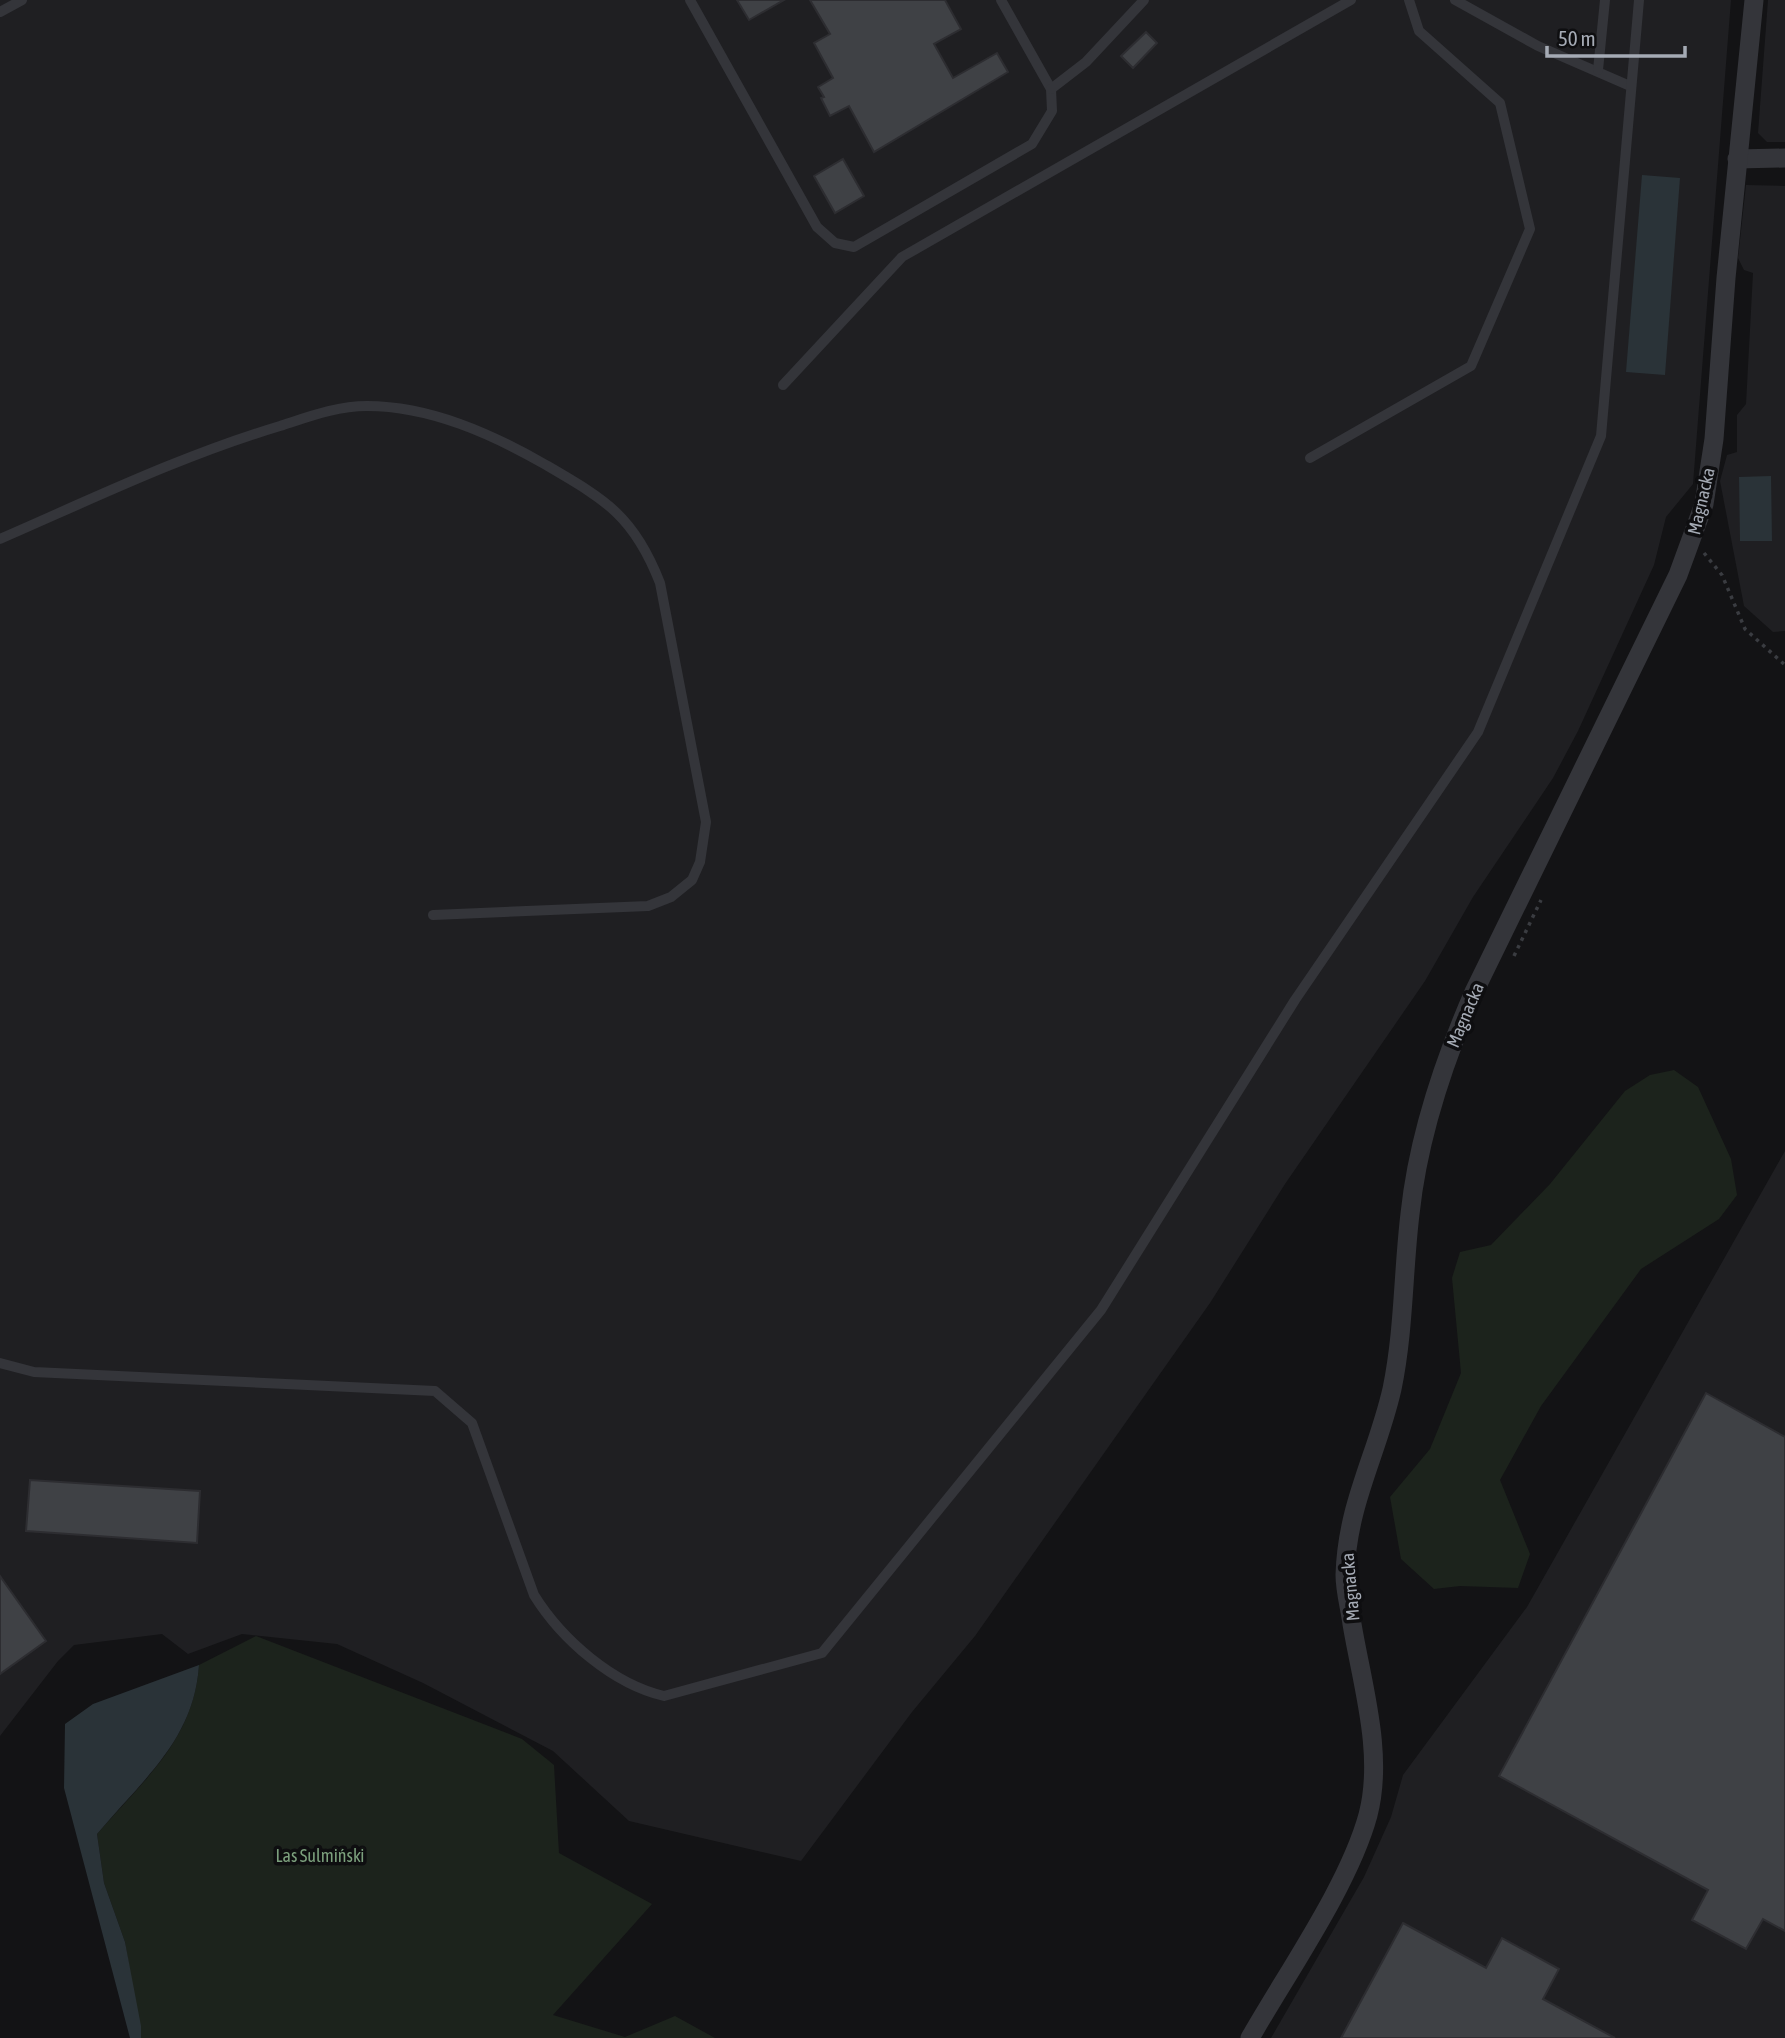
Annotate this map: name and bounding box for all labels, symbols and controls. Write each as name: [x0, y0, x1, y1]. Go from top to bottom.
scale bar: [1547, 14, 1685, 58]
text: 50 m: [1558, 26, 1596, 50]
street label: Magnacka: [1683, 465, 1719, 537]
street label: Magnacka: [1442, 979, 1488, 1051]
street label: Magnacka: [1337, 1552, 1363, 1622]
park label: Las Sulmiński: [276, 1845, 364, 1866]

